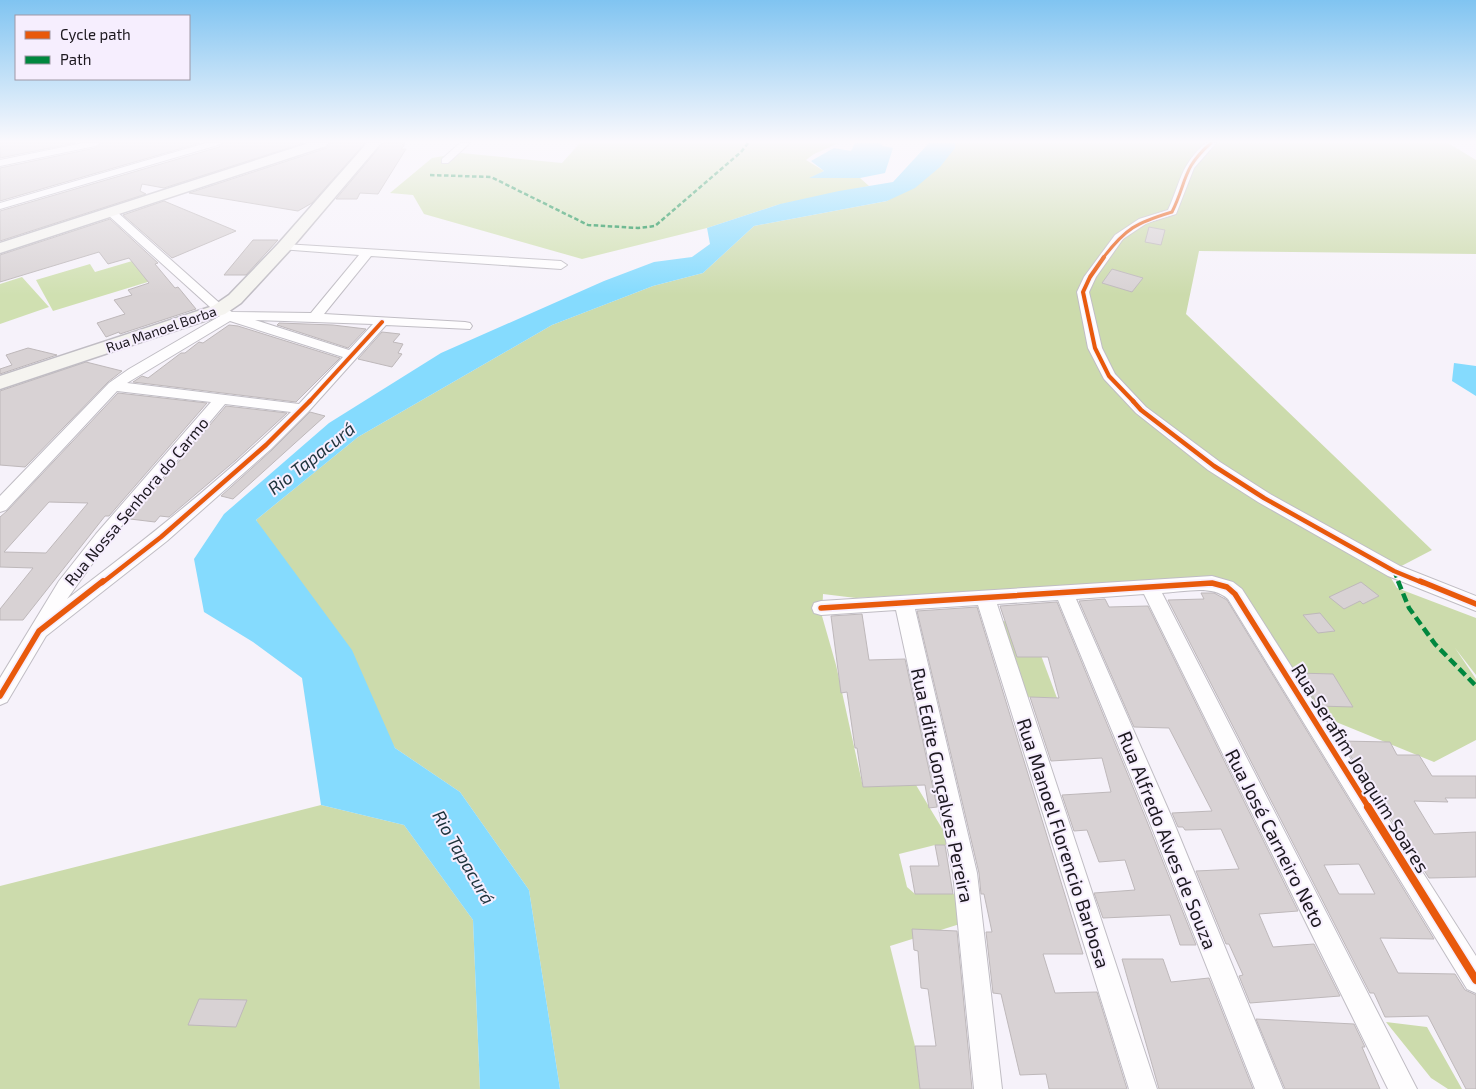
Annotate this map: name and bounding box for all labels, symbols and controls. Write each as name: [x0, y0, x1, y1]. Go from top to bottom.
legend: [15, 15, 190, 80]
text: Cycle path: [60, 25, 131, 43]
text: Path: [60, 50, 91, 68]
street label: Rua Manoel Borba: [103, 302, 219, 356]
street label: Rua Nossa Senhora do Carmo: [60, 413, 212, 589]
water label: Rio Tapacurá: [263, 417, 359, 499]
street label: Rua Serafim Joaquim Soares: [1287, 659, 1435, 877]
street label: Rua Edite Gonçalves Pereira: [906, 665, 979, 905]
street label: Rua Manoel Florencio Barbosa: [1013, 715, 1115, 971]
street label: Rua Alfredo Alves de Souza: [1114, 728, 1222, 952]
street label: Rua José Carneiro Neto: [1221, 745, 1331, 931]
water label: Rio Tapacurá: [428, 806, 500, 908]

